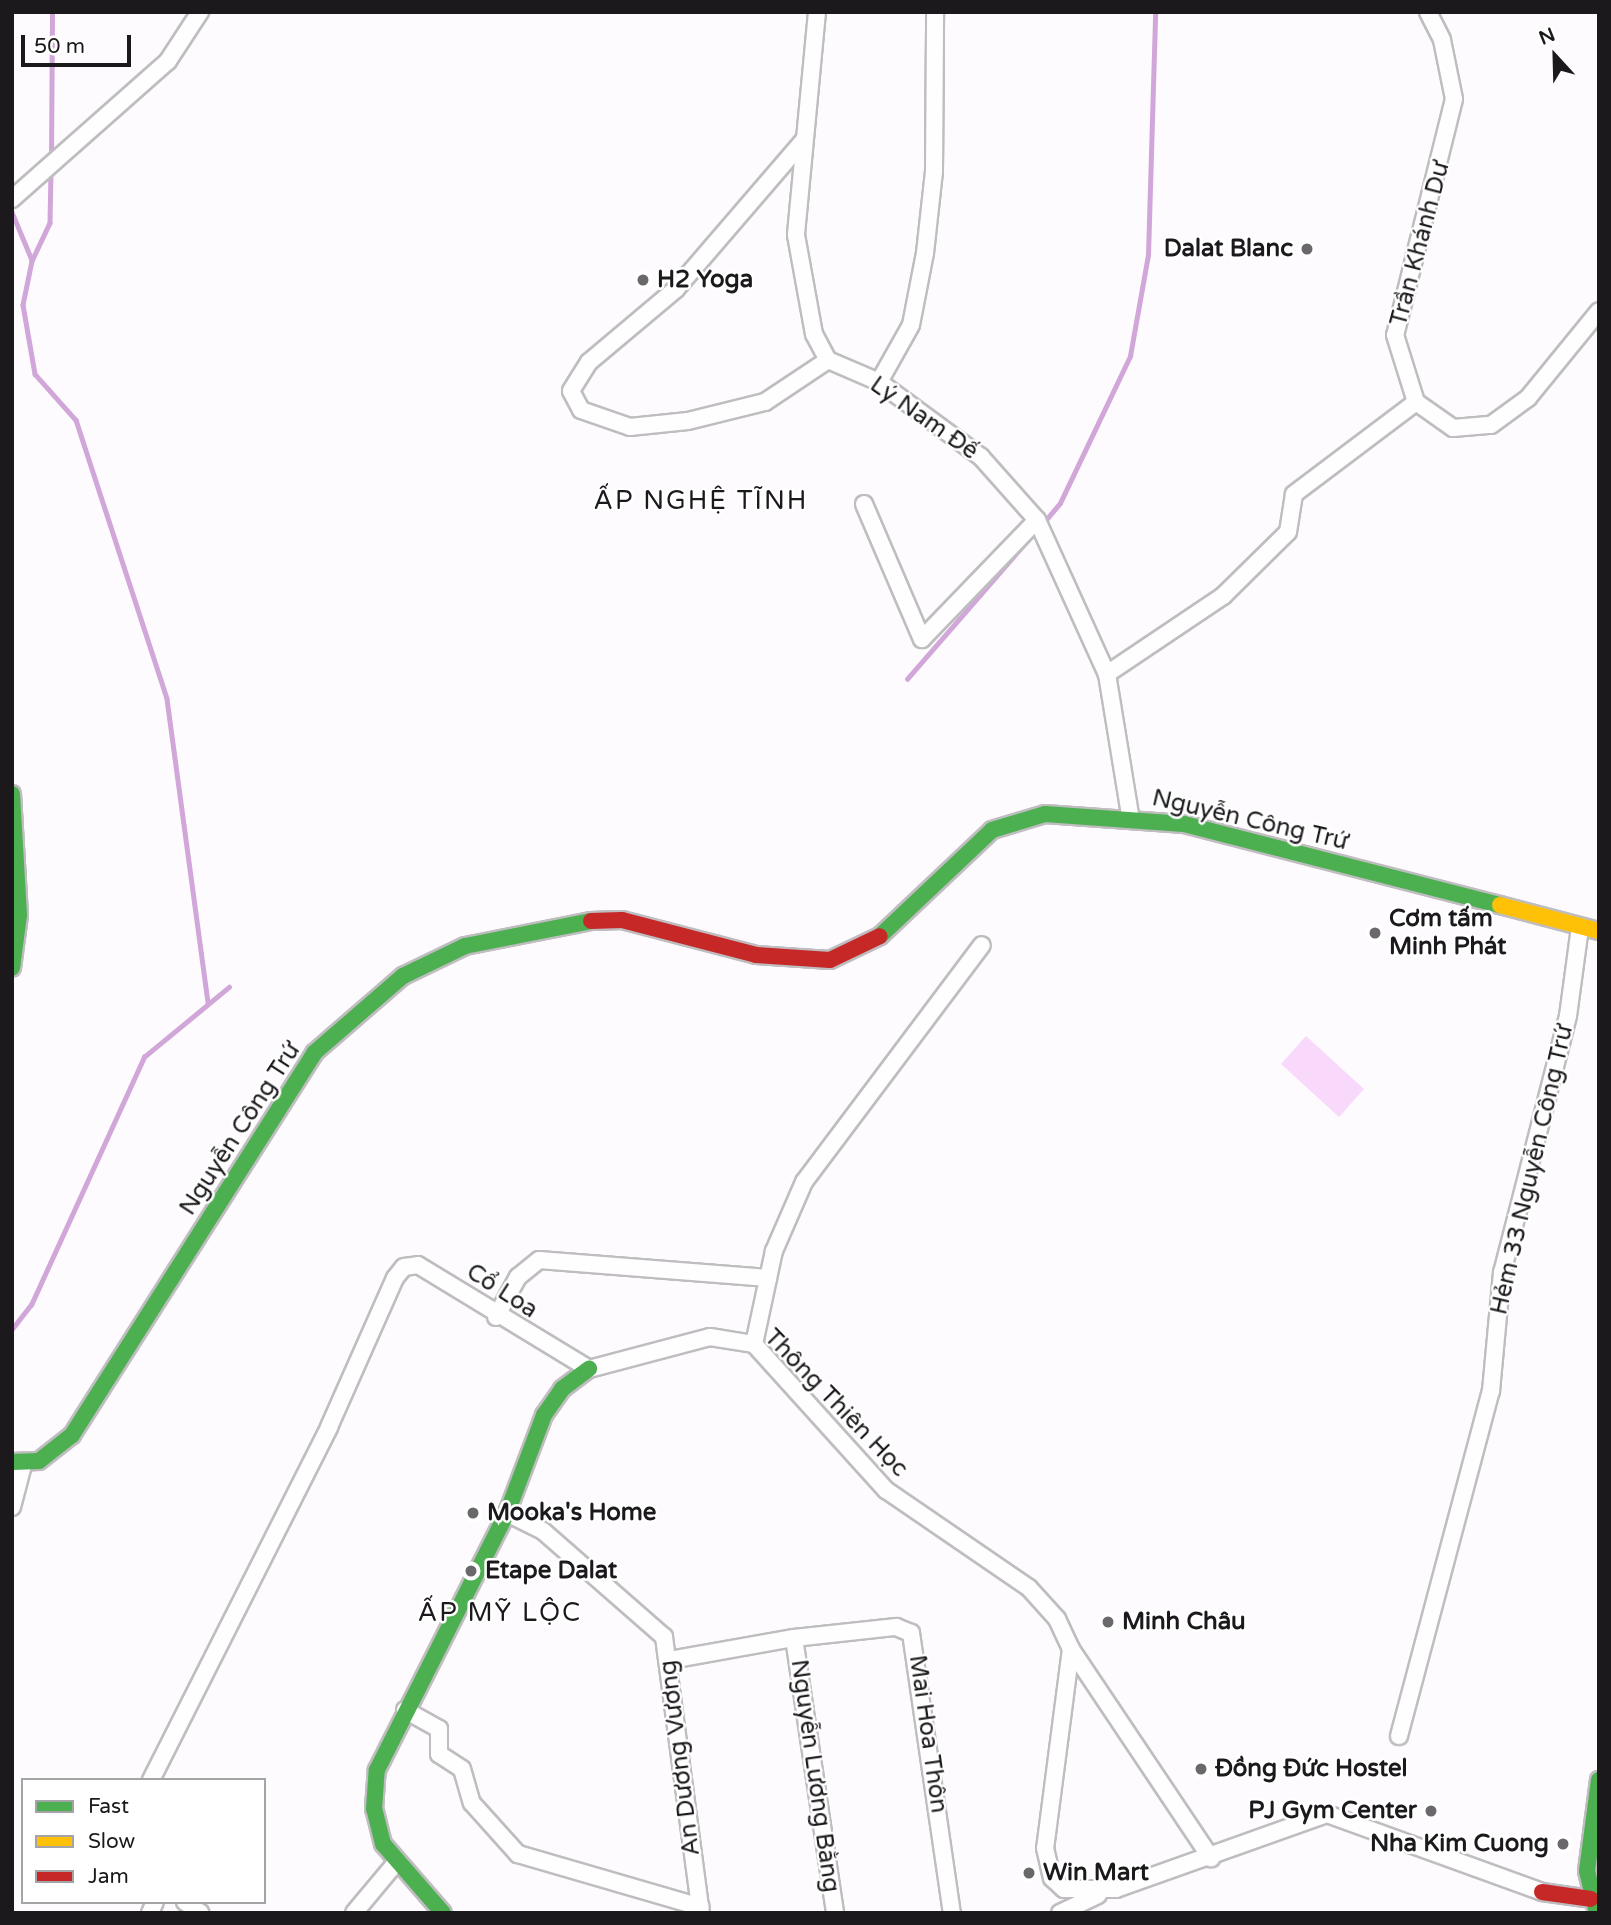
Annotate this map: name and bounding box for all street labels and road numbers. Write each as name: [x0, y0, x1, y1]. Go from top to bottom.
street label: Trần Khánh Dư: [1384, 159, 1456, 329]
street label: Lý Nam Đế: [864, 370, 984, 466]
street label: Nguyễn Công Trứ: [1149, 783, 1351, 857]
street label: Hẻm 33 Nguyễn Công Trứ: [1485, 1023, 1579, 1317]
street label: Nguyễn Công Trứ: [173, 1037, 307, 1221]
street label: Cổ Loa: [461, 1257, 543, 1325]
street label: Thông Thiên Học: [758, 1323, 914, 1483]
street label: Mai Hoa Thôn: [903, 1653, 953, 1815]
street label: Nguyễn Lương Bằng: [784, 1658, 846, 1894]
street label: An Dương Vương: [654, 1659, 706, 1857]

